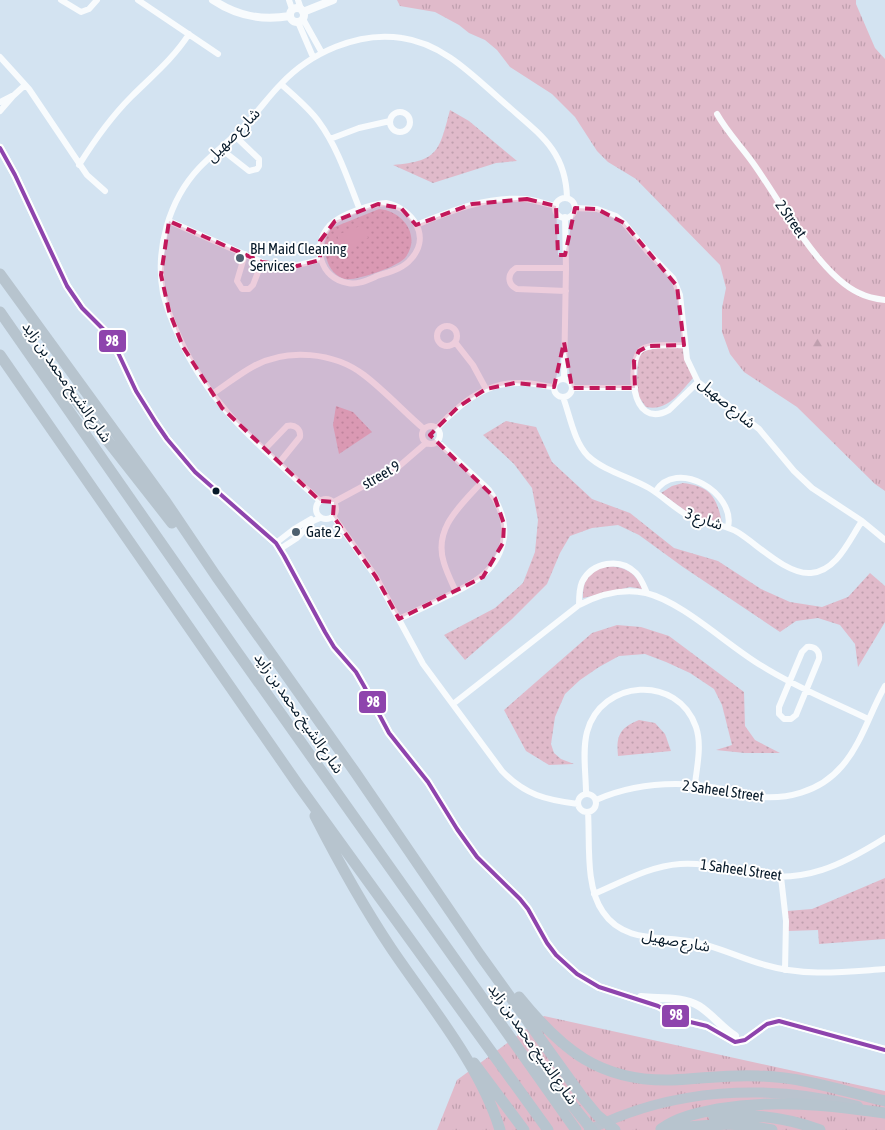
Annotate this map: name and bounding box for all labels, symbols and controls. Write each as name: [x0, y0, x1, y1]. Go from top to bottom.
street label: شارع صهيل: [202, 104, 266, 168]
street label: 2 Street: [772, 197, 810, 241]
place label: BH Maid Cleaning Services: [250, 240, 347, 274]
marker: BH Maid Cleaning Services: [234, 252, 246, 264]
street label: شارع الشيخ محمد بن زايد: [16, 318, 116, 448]
line badge: 98: [98, 329, 127, 353]
text: 98: [105, 333, 119, 349]
street label: شارع صهيل: [693, 374, 759, 435]
street label: street 9: [359, 457, 403, 492]
unlabelled marker: [211, 486, 221, 496]
street label: 3 شارع: [682, 504, 725, 537]
place label: Gate 2: [306, 523, 341, 540]
marker: Gate 2: [290, 526, 302, 538]
street label: شارع الشيخ محمد بن زايد: [248, 649, 348, 779]
line badge: 98: [358, 690, 387, 714]
text: 98: [366, 694, 380, 710]
street label: 2 Saheel Street: [681, 776, 765, 805]
street label: 1 Saheel Street: [699, 855, 783, 884]
street label: شارع صهيل: [640, 926, 712, 959]
street label: شارع الشيخ محمد بن زايد: [482, 980, 582, 1110]
line badge: 98: [661, 1004, 690, 1028]
text: 98: [669, 1007, 683, 1023]

